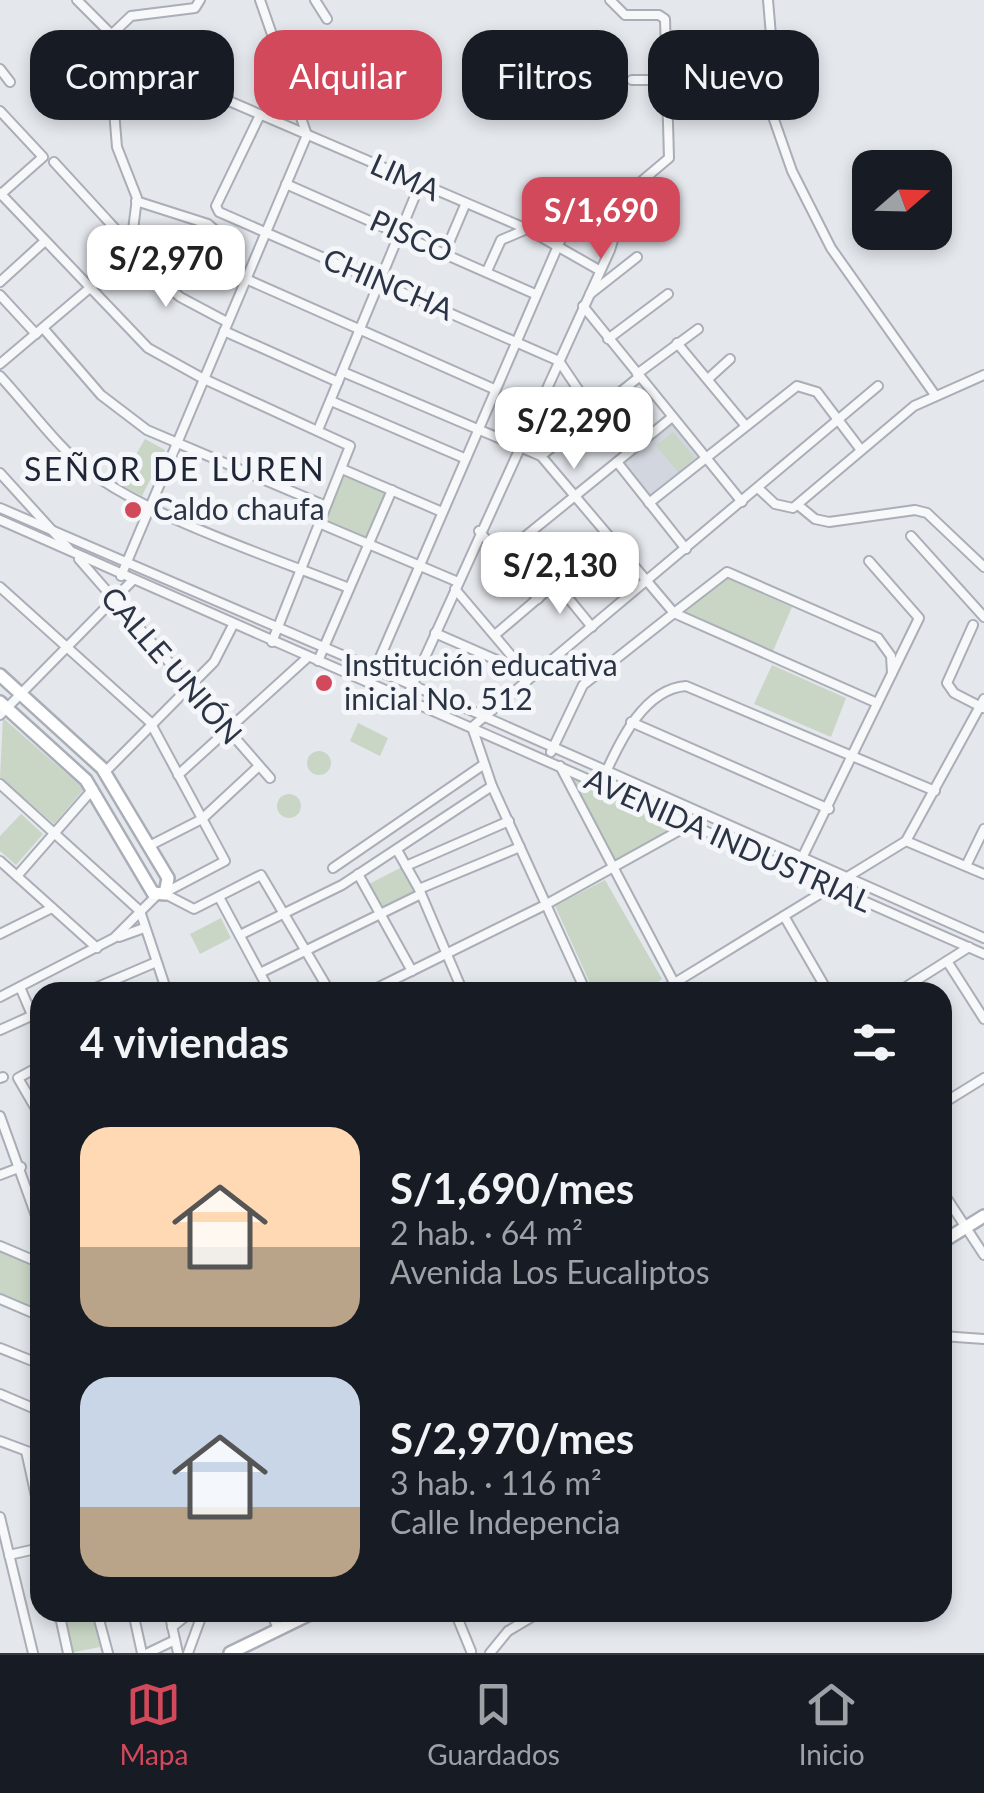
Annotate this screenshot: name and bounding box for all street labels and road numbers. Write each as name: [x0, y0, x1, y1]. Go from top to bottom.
street label: LIMA: [366, 145, 447, 208]
street label: PISCO: [365, 201, 459, 269]
street label: CHINCHA: [318, 240, 460, 327]
street label: CALLE UNIÓN: [94, 579, 251, 751]
street label: AVENIDA INDUSTRIAL: [580, 760, 878, 919]

